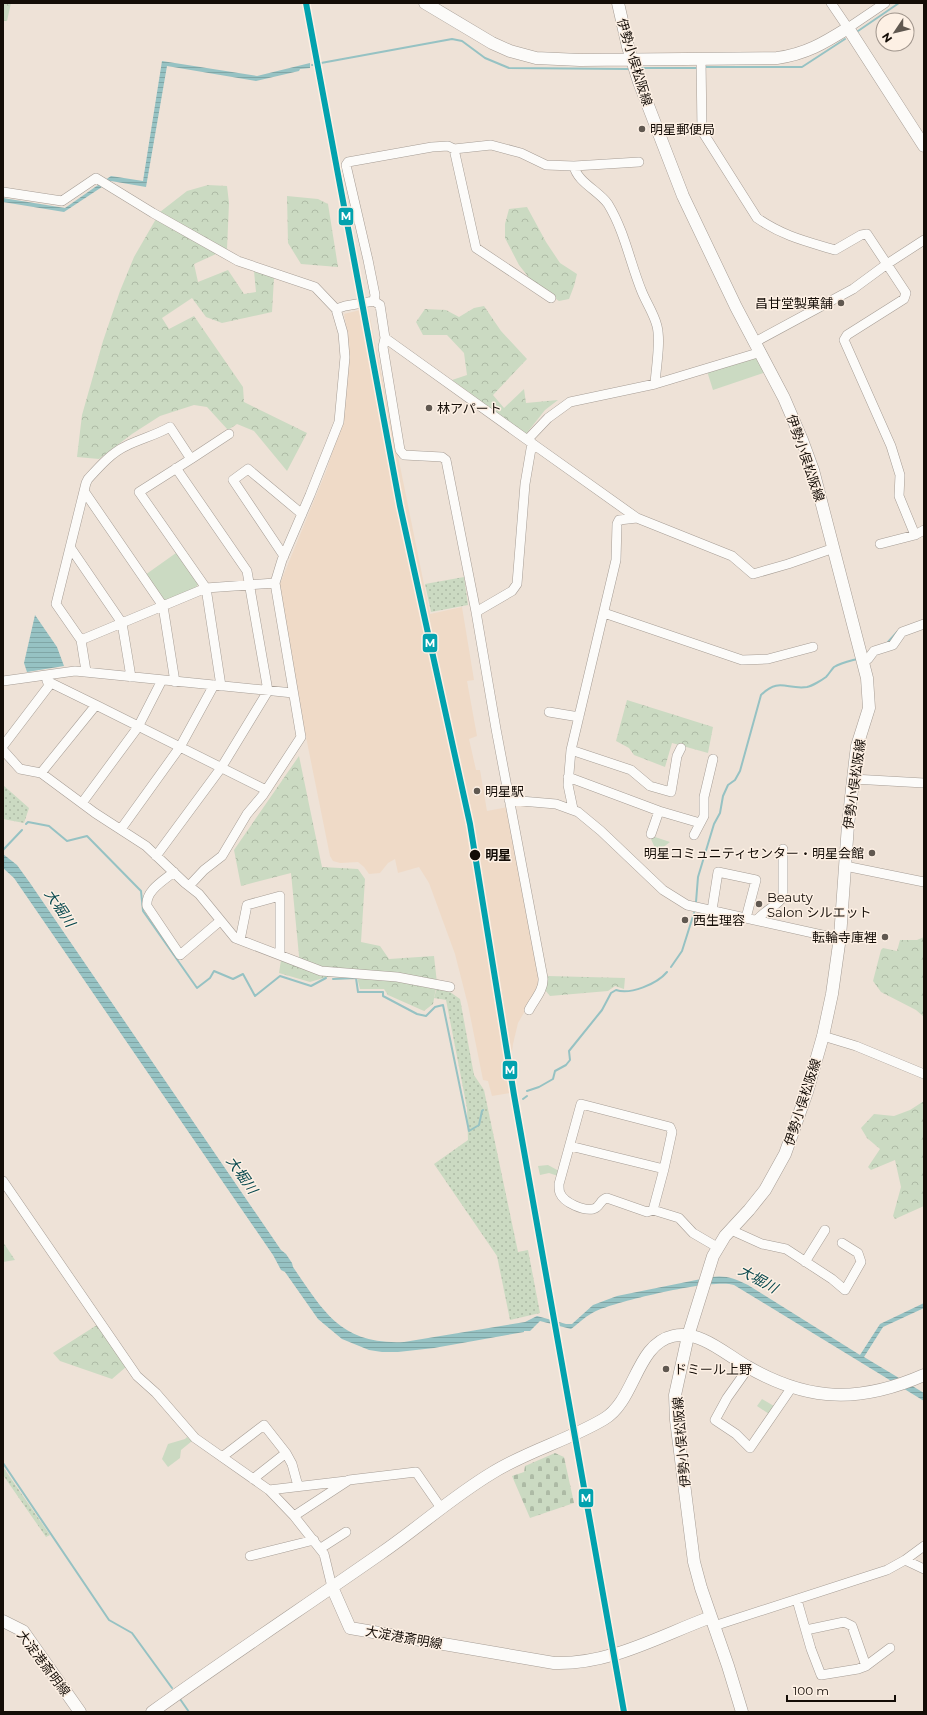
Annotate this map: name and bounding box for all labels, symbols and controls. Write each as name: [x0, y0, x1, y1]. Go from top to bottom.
north arrow: [875, 12, 915, 52]
street label: 伊勢小俣松阪線: [614, 16, 656, 108]
text: N: [879, 30, 895, 45]
place label: 明星郵便局: [650, 121, 715, 137]
marker: 明星郵便局: [637, 124, 647, 134]
line badge: M: [338, 207, 354, 226]
text: M: [341, 209, 351, 223]
place label: 昌甘堂製菓舗: [755, 295, 833, 311]
marker: 昌甘堂製菓舗: [836, 298, 846, 308]
place label: 林アパート: [437, 400, 502, 416]
marker: 林アパート: [424, 403, 434, 413]
street label: 伊勢小俣松阪線: [784, 412, 828, 504]
line badge: M: [422, 633, 438, 653]
text: M: [425, 636, 435, 650]
street label: 伊勢小俣松阪線: [840, 738, 868, 830]
place label: 明星駅: [485, 783, 524, 799]
marker: 明星駅: [472, 786, 482, 796]
place label: 明星コミュニティセンター・明星会館: [644, 845, 864, 861]
place label: 明星: [485, 847, 511, 863]
marker: 明星: [468, 848, 482, 862]
marker: 明星コミュニティセンター・明星会館: [867, 848, 877, 858]
water label: 大堀川: [41, 886, 80, 932]
place label: Beauty Salon シルエット: [767, 889, 872, 920]
marker: Beauty Salon シルエット: [754, 899, 764, 909]
place label: 西生理容: [693, 912, 745, 928]
marker: 西生理容: [680, 915, 690, 925]
place label: 転輪寺庫裡: [812, 929, 877, 945]
marker: 転輪寺庫裡: [880, 932, 890, 942]
street label: 伊勢小俣松阪線: [780, 1056, 824, 1148]
line badge: M: [502, 1060, 518, 1080]
text: M: [505, 1063, 515, 1077]
water label: 大堀川: [223, 1153, 263, 1199]
water label: 大堀川: [735, 1261, 782, 1298]
place label: ドミール上野: [674, 1361, 752, 1377]
marker: ドミール上野: [661, 1364, 671, 1374]
street label: 伊勢小俣松阪線: [669, 1396, 693, 1488]
line badge: M: [578, 1488, 594, 1508]
text: M: [581, 1491, 591, 1505]
street label: 大淀港斎明線: [364, 1622, 444, 1652]
street label: 大淀港斎明線: [14, 1627, 74, 1699]
scale bar: [787, 1677, 895, 1703]
text: 100 m: [793, 1683, 829, 1698]

